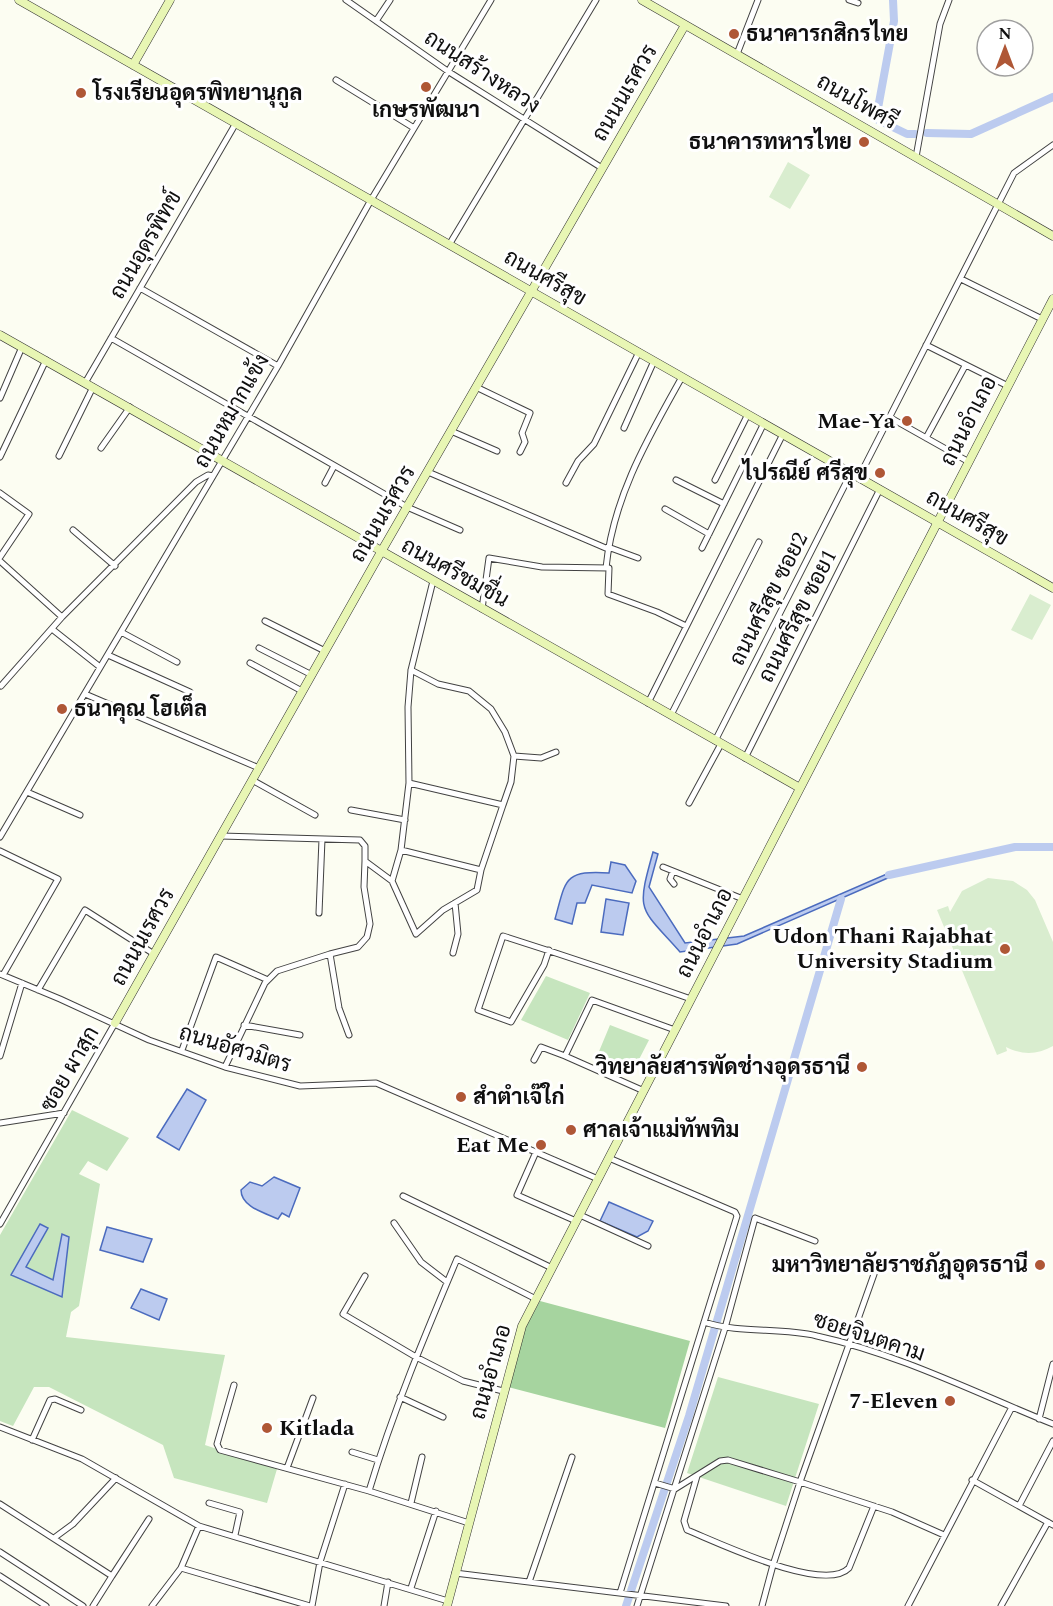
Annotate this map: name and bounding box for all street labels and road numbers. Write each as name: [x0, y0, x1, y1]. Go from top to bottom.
street label: ถนนสร้างหลวง: [417, 22, 547, 122]
street label: ถนนนเรศวร: [584, 38, 666, 148]
street label: ถนนโพศรี: [810, 65, 904, 139]
street label: ถนนอุดรพิทข์: [102, 184, 190, 306]
street label: ถนนศรีสุข: [498, 241, 592, 315]
street label: ถนนหมากแข้ง: [186, 348, 278, 474]
street label: ถนนอำเภอ: [932, 370, 1006, 472]
street label: ถนนนเรศวร: [342, 459, 424, 569]
street label: ถนนศรีสุข: [920, 481, 1014, 555]
street label: ถนนศรีชมชื่น: [395, 526, 517, 616]
street label: ถนนศรีสุข ซอย2: [721, 526, 817, 672]
street label: ถนนศรีสุข ซอย1: [750, 543, 846, 689]
street label: ถนนนเรศวร: [103, 882, 183, 992]
street label: ถนนอำเภอ: [668, 882, 742, 984]
street label: ถนนอัศวมิตร: [175, 1016, 295, 1082]
street label: ซอย ผาสุก: [32, 1020, 108, 1118]
street label: ซอยจินตคาม: [809, 1303, 929, 1371]
street label: ถนนอำเภอ: [462, 1321, 520, 1423]

